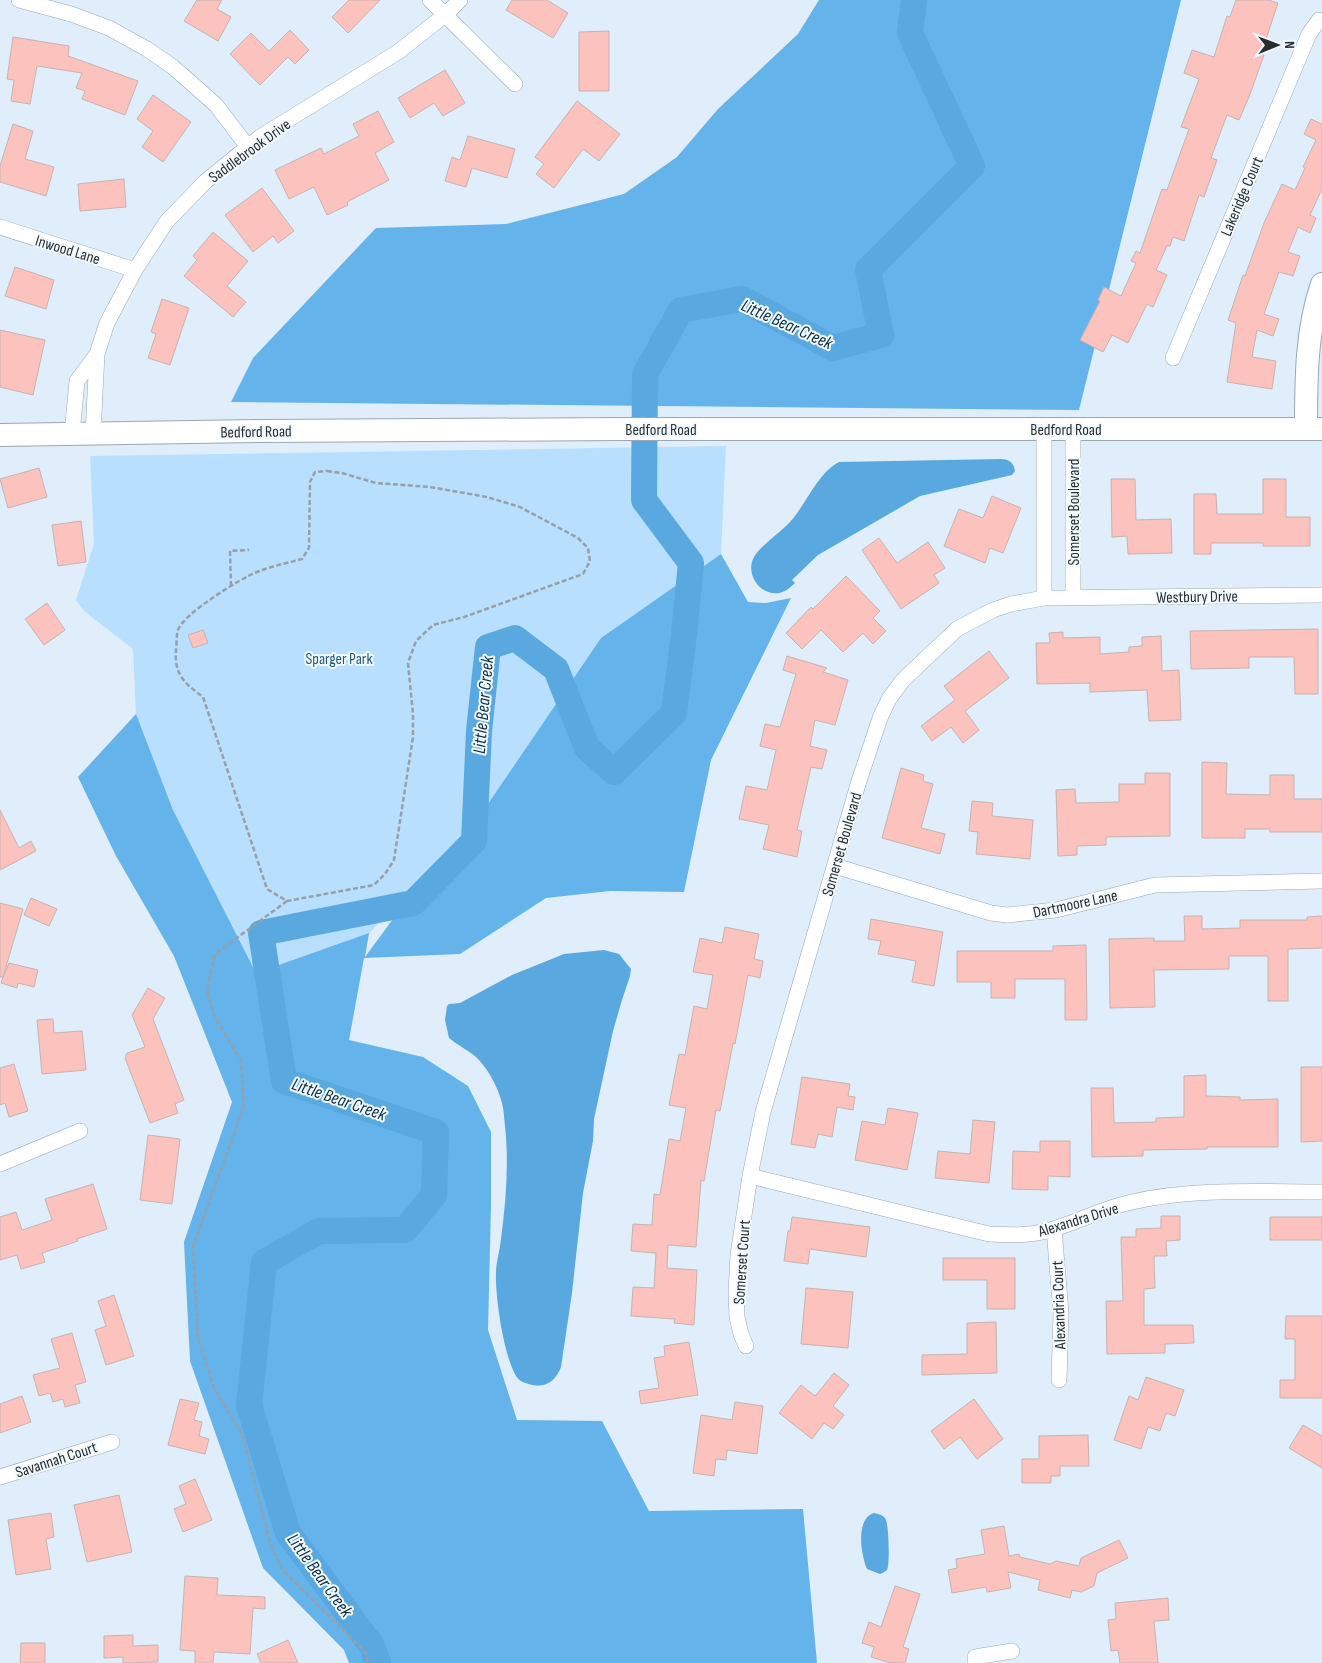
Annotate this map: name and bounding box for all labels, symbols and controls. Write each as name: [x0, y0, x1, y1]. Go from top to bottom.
north arrow: [1252, 20, 1302, 70]
text: N: [1281, 41, 1298, 49]
street label: Saddlebrook Drive: [205, 115, 295, 187]
street label: Lakeridge Court: [1217, 154, 1268, 239]
street label: Inwood Lane: [33, 232, 102, 269]
water label: Little Bear Creek: [738, 295, 837, 354]
street label: Bedford Road: [625, 421, 697, 440]
street label: Bedford Road: [1030, 421, 1102, 440]
street label: Bedford Road: [220, 422, 292, 443]
street label: Somerset Boulevard: [1065, 459, 1084, 565]
street label: Westbury Drive: [1156, 587, 1238, 608]
park label: Sparger Park: [305, 650, 373, 669]
water label: Little Bear Creek: [469, 654, 498, 755]
street label: Somerset Boulevard: [819, 790, 866, 898]
street label: Dartmoore Lane: [1031, 886, 1119, 923]
water label: Little Bear Creek: [289, 1074, 390, 1126]
street label: Alexandra Drive: [1035, 1199, 1121, 1242]
street label: Somerset Court: [730, 1219, 755, 1305]
street label: Alexandria Court: [1048, 1260, 1071, 1351]
street label: Savannah Court: [13, 1438, 100, 1483]
water label: Little Bear Creek: [282, 1530, 358, 1622]

